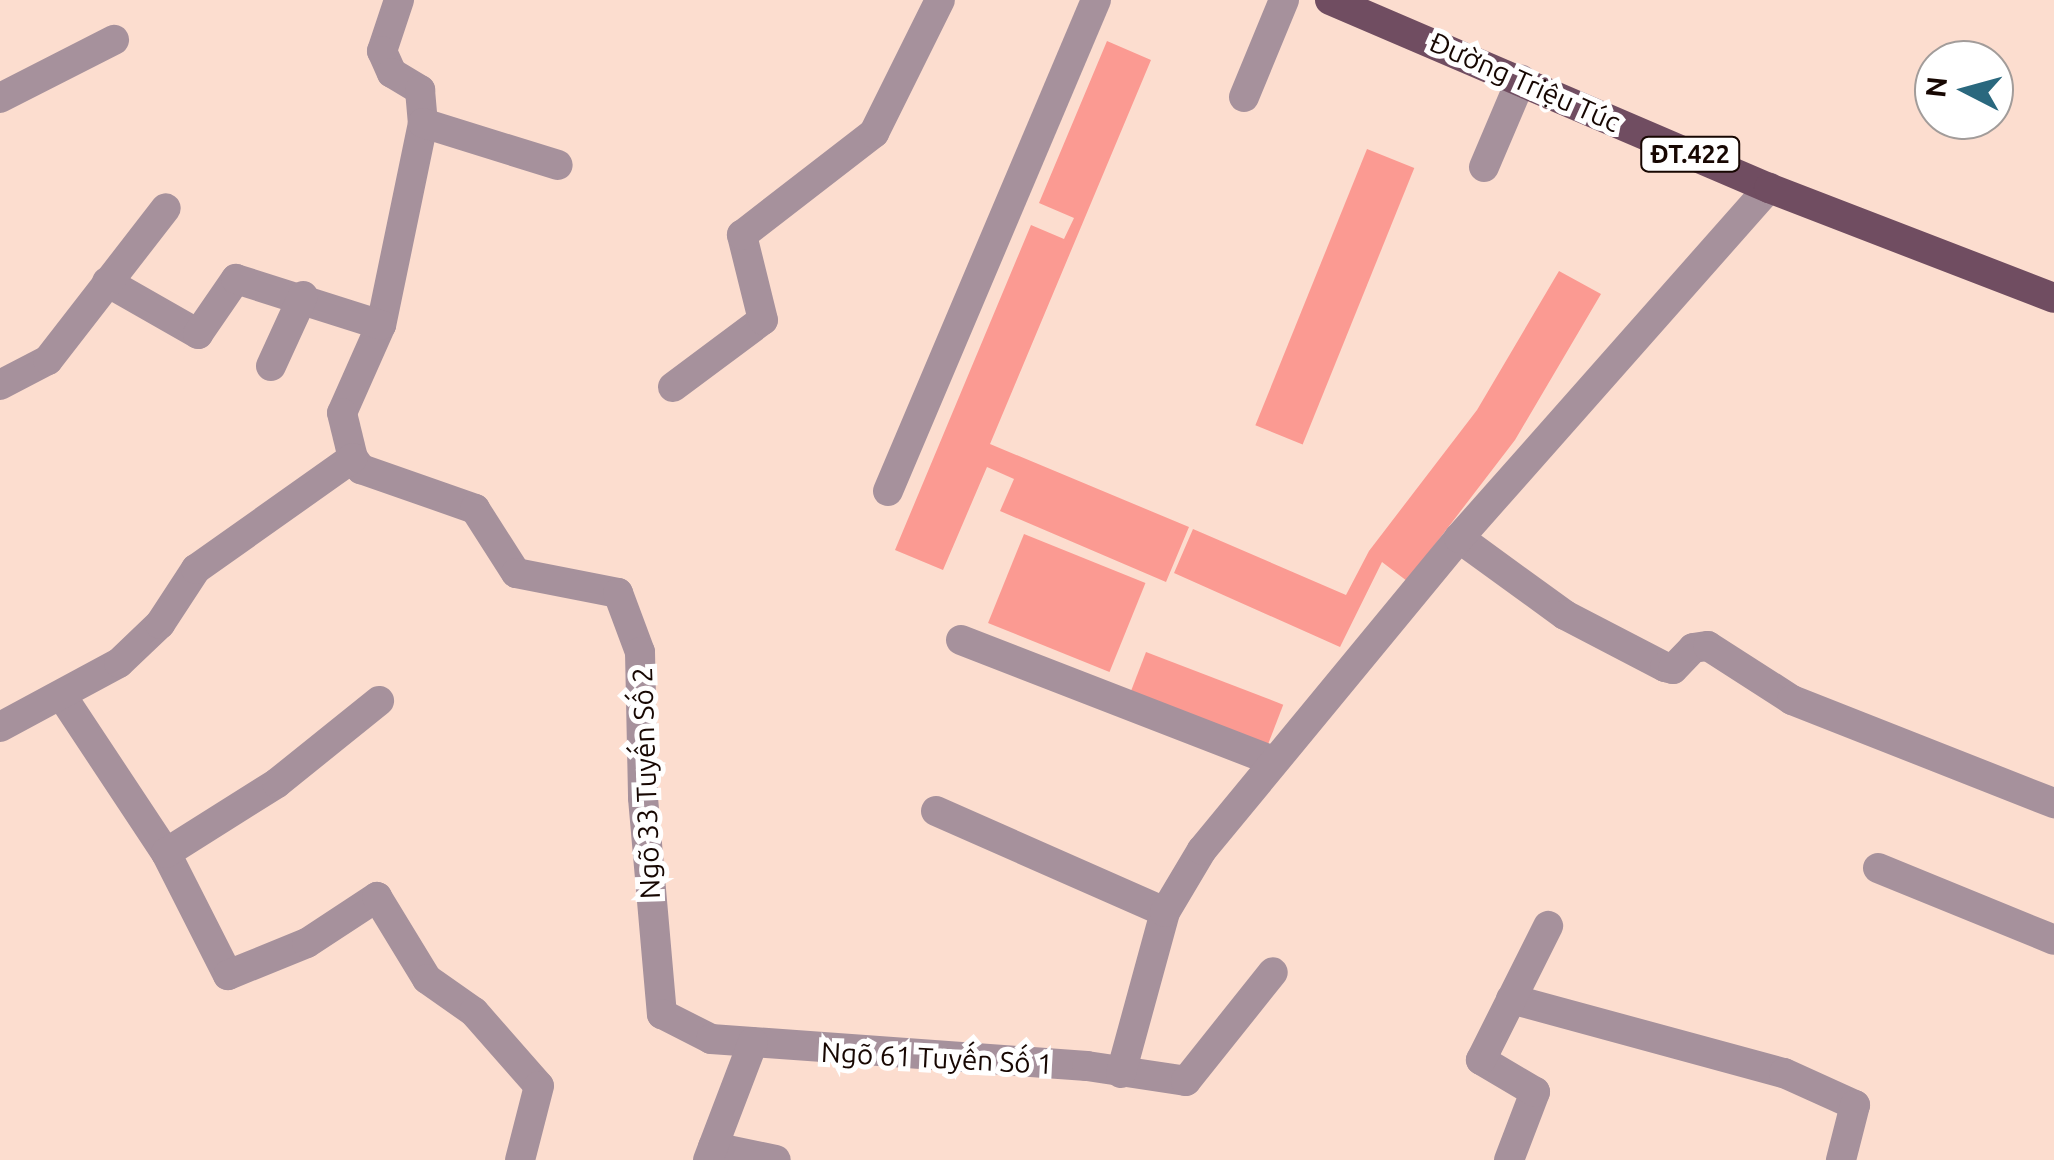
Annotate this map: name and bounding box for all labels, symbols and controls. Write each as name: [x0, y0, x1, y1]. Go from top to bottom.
street label: Đường Triệu Túc: [1424, 25, 1626, 139]
north arrow: [1914, 40, 2014, 140]
text: N: [1919, 75, 1952, 99]
road number: ĐT.422: [1640, 134, 1740, 174]
street label: Ngõ 33 Tuyến Số 2: [625, 666, 667, 900]
street label: Ngõ 61 Tuyến Số 1: [820, 1035, 1054, 1081]

